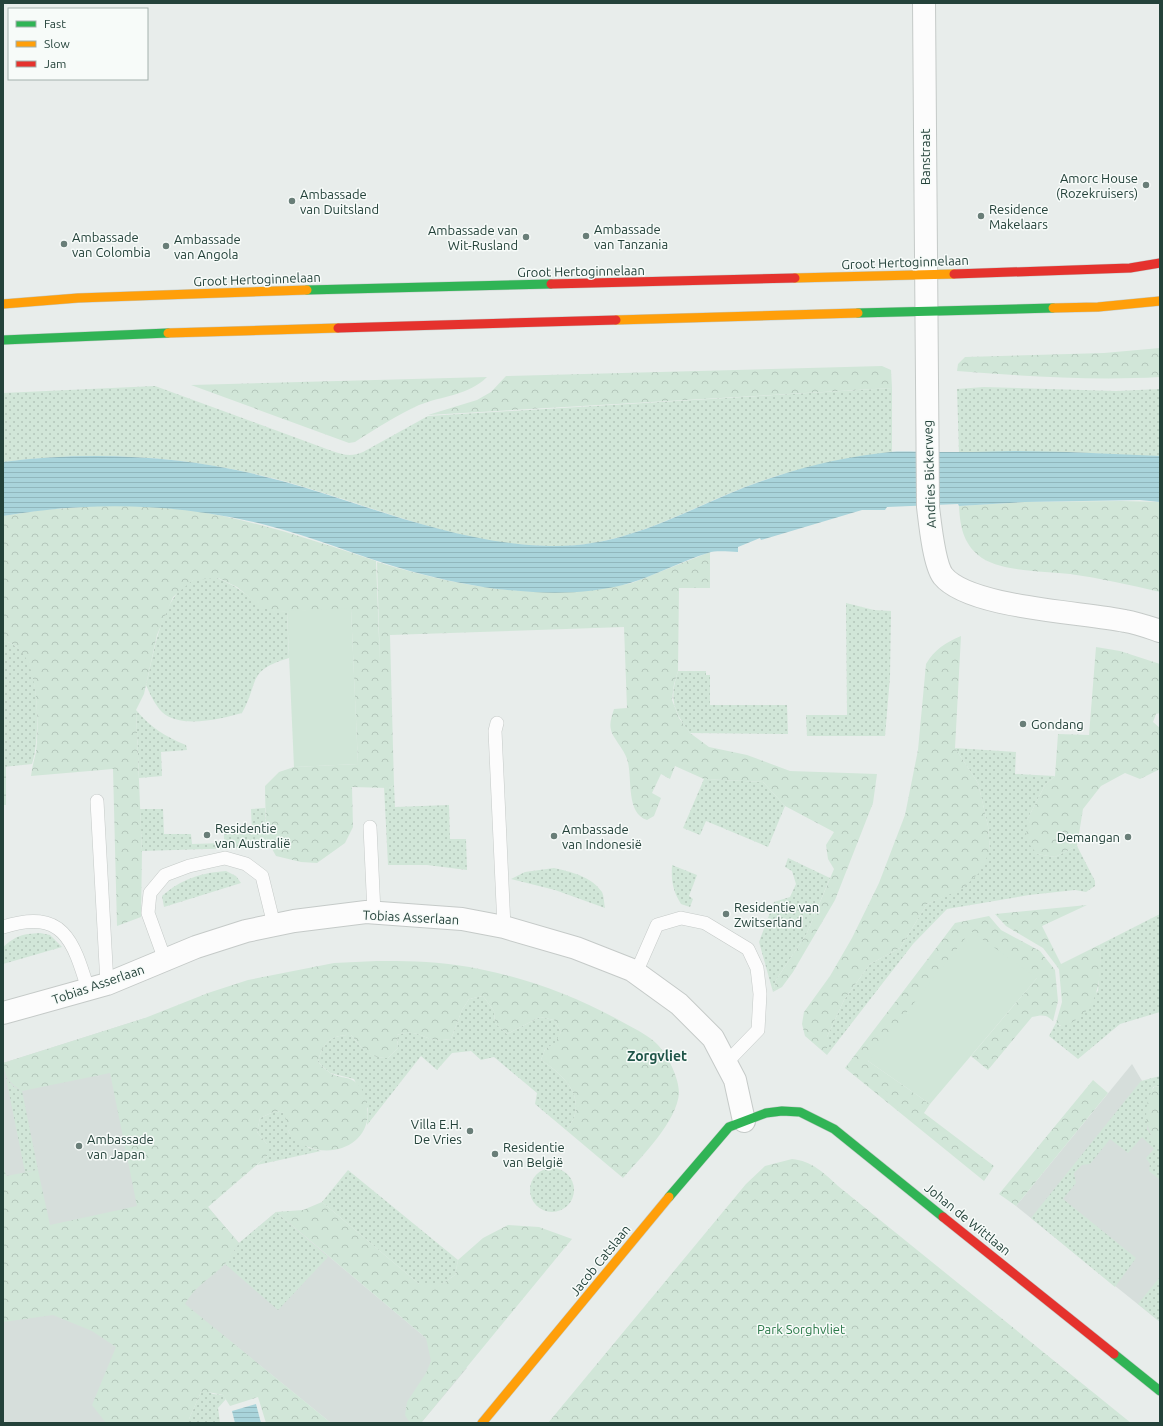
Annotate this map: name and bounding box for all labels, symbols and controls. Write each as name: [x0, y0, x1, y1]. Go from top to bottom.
legend: [8, 8, 148, 80]
text: Fast: [44, 17, 66, 30]
text: Slow: [44, 37, 70, 50]
text: Jam: [44, 57, 66, 70]
street label: Banstraat: [918, 129, 932, 185]
place label: Amorc House (Rozekruisers): [1056, 171, 1138, 201]
marker: Amorc House (Rozekruisers): [1141, 180, 1151, 190]
place label: Ambassade van Duitsland: [300, 187, 379, 216]
marker: Ambassade van Duitsland: [287, 196, 297, 206]
place label: Residence Makelaars: [989, 202, 1048, 231]
marker: Residence Makelaars: [976, 211, 986, 221]
place label: Ambassade van Tanzania: [594, 222, 668, 251]
place label: Ambassade van Wit-Rusland: [428, 223, 518, 252]
place label: Ambassade van Colombia: [72, 230, 151, 259]
marker: Ambassade van Tanzania: [581, 231, 591, 241]
place label: Ambassade van Angola: [174, 232, 241, 261]
marker: Ambassade van Wit-Rusland: [521, 232, 531, 242]
marker: Ambassade van Colombia: [59, 239, 69, 249]
marker: Ambassade van Angola: [161, 241, 171, 251]
street label: Groot Hertoginnelaan: [841, 253, 969, 271]
street label: Groot Hertoginnelaan: [517, 263, 645, 279]
street label: Groot Hertoginnelaan: [193, 270, 321, 288]
street label: Andries Bickerweg: [920, 420, 938, 528]
place label: Gondang: [1031, 717, 1084, 731]
marker: Gondang: [1018, 719, 1028, 729]
place label: Residentie van Australië: [215, 821, 290, 850]
place label: Ambassade van Indonesië: [562, 822, 642, 851]
marker: Residentie van Australië: [202, 830, 212, 840]
place label: Demangan: [1057, 830, 1120, 844]
marker: Ambassade van Indonesië: [549, 831, 559, 841]
marker: Demangan: [1123, 832, 1133, 842]
place label: Residentie van Zwitserland: [734, 900, 819, 929]
street label: Tobias Asserlaan: [362, 907, 460, 927]
marker: Residentie van Zwitserland: [721, 909, 731, 919]
street label: Tobias Asserlaan: [50, 962, 146, 1006]
district label: Zorgvliet: [627, 1048, 687, 1064]
place label: Villa E.H. De Vries: [411, 1117, 462, 1146]
marker: Villa E.H. De Vries: [465, 1126, 475, 1136]
place label: Ambassade van Japan: [87, 1132, 154, 1161]
place label: Residentie van België: [503, 1140, 565, 1169]
marker: Ambassade van Japan: [74, 1141, 84, 1151]
marker: Residentie van België: [490, 1149, 500, 1159]
street label: Johan de Wittlaan: [922, 1180, 1014, 1258]
street label: Jacob Catslaan: [567, 1222, 633, 1298]
park label: Park Sorghvliet: [757, 1322, 845, 1336]

